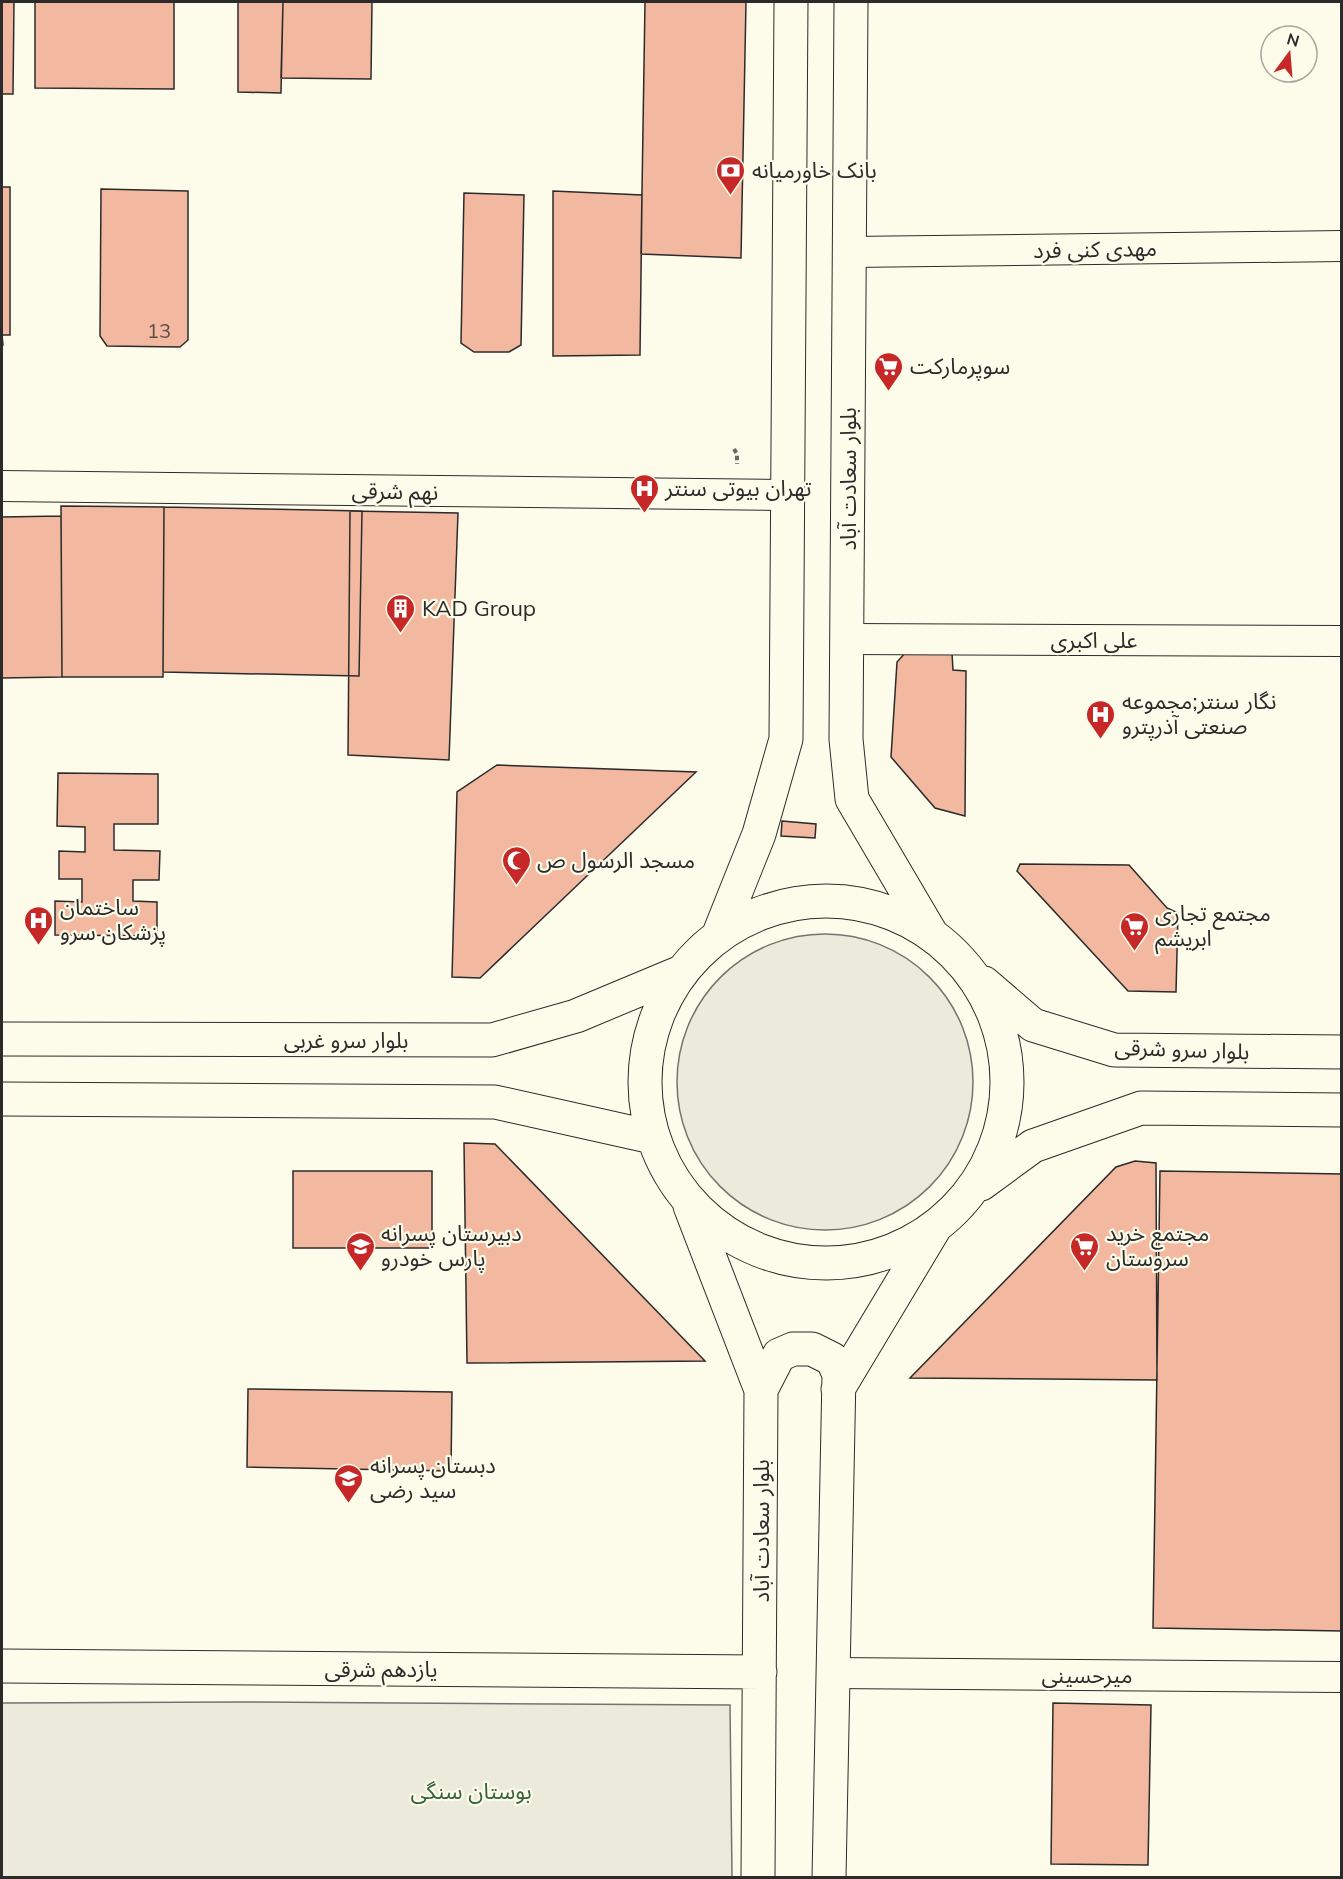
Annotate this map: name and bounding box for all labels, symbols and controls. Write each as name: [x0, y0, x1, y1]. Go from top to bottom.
north arrow: [1259, 24, 1319, 84]
text: N: [1285, 28, 1302, 51]
bank icon: بانک خاورمیانه: [715, 154, 747, 196]
place label: بانک خاورمیانه: [752, 156, 877, 184]
street label: مهدی کنی فرد: [1033, 234, 1157, 264]
house number: 13: [147, 318, 171, 343]
supermarket icon: سوپرمارکت: [873, 350, 905, 392]
place label: سوپرمارکت: [910, 352, 1010, 381]
street label: بلوار سعادت آباد: [834, 407, 862, 551]
hospital icon: تهران بیوتی سنتر: [628, 472, 660, 514]
place label: تهران بیوتی سنتر: [664, 474, 812, 502]
street label: نهم شرقی: [351, 476, 438, 509]
building icon: KAD Group: [385, 592, 417, 634]
place label: KAD Group: [422, 594, 536, 622]
street label: علی اکبری: [1051, 626, 1137, 654]
place label: نگار سنتر;مجموعه صنعتی آذرپترو: [1122, 687, 1276, 741]
hospital icon: نگار سنتر;مجموعه صنعتی آذرپترو: [1085, 698, 1117, 740]
mosque icon: مسجد الرسول ص: [500, 844, 532, 886]
place label: مسجد الرسول ص: [537, 846, 695, 874]
place label: ساختمان پزشکان سرو: [60, 893, 166, 947]
place label: مجتمع تجاری ابریشم: [1155, 899, 1271, 955]
hospital icon: ساختمان پزشکان سرو: [23, 904, 55, 946]
supermarket icon: مجتمع تجاری ابریشم: [1118, 910, 1150, 952]
street label: بلوار سرو غربی: [284, 1026, 408, 1054]
street label: بلوار سرو شرقی: [1114, 1033, 1250, 1065]
place label: دبیرستان پسرانه پارس خودرو: [381, 1219, 522, 1273]
place label: مجتمع خرید سروستان: [1106, 1219, 1209, 1272]
school or university icon: دبیرستان پسرانه پارس خودرو: [344, 1230, 376, 1272]
supermarket icon: مجتمع خرید سروستان: [1069, 1230, 1101, 1272]
place label: دبستان پسرانه سید رضی: [370, 1451, 496, 1504]
street label: بلوار سعادت آباد: [747, 1459, 775, 1603]
school or university icon: دبستان پسرانه سید رضی: [333, 1462, 365, 1504]
street label: یازدهم شرقی: [325, 1655, 437, 1686]
street label: میرحسینی: [1041, 1661, 1133, 1689]
park label: بوستان سنگی: [410, 1777, 532, 1805]

